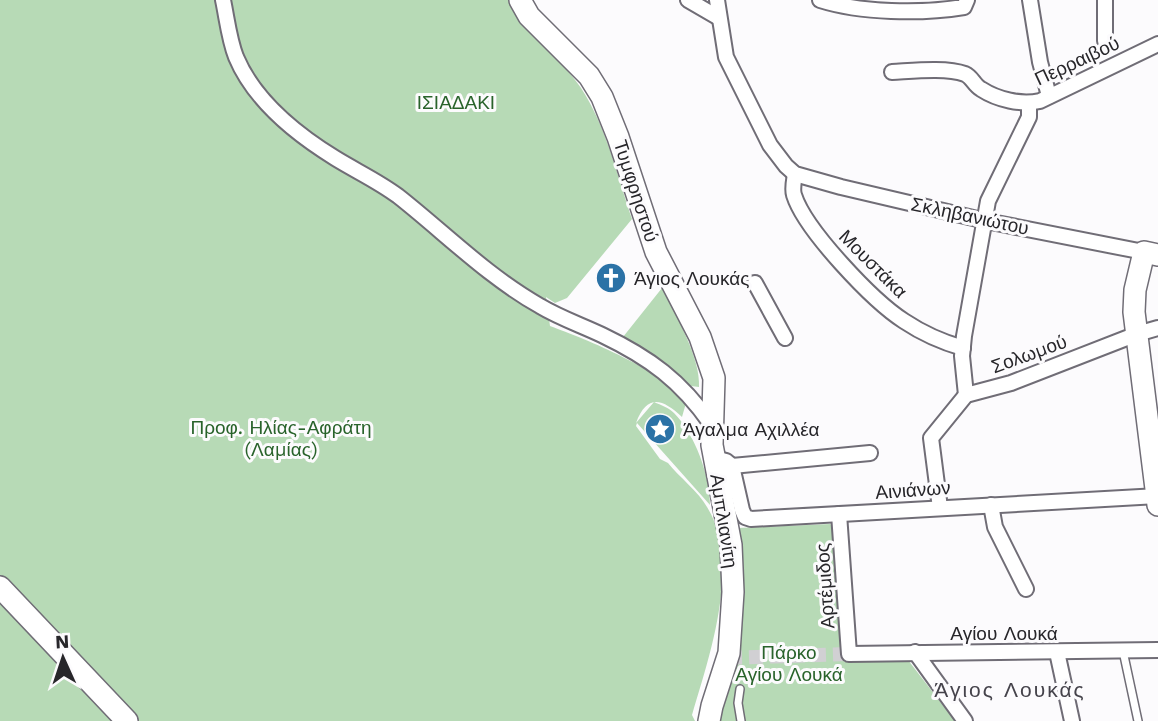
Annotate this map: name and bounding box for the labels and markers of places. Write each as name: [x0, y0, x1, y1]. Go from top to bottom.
church icon: Άγιος Λουκάς: [594, 261, 628, 295]
place label: Άγιος Λουκάς: [634, 267, 749, 290]
place icon: Άγαλμα Αχιλλέα: [643, 412, 677, 446]
place label: Άγαλμα Αχιλλέα: [683, 418, 820, 441]

